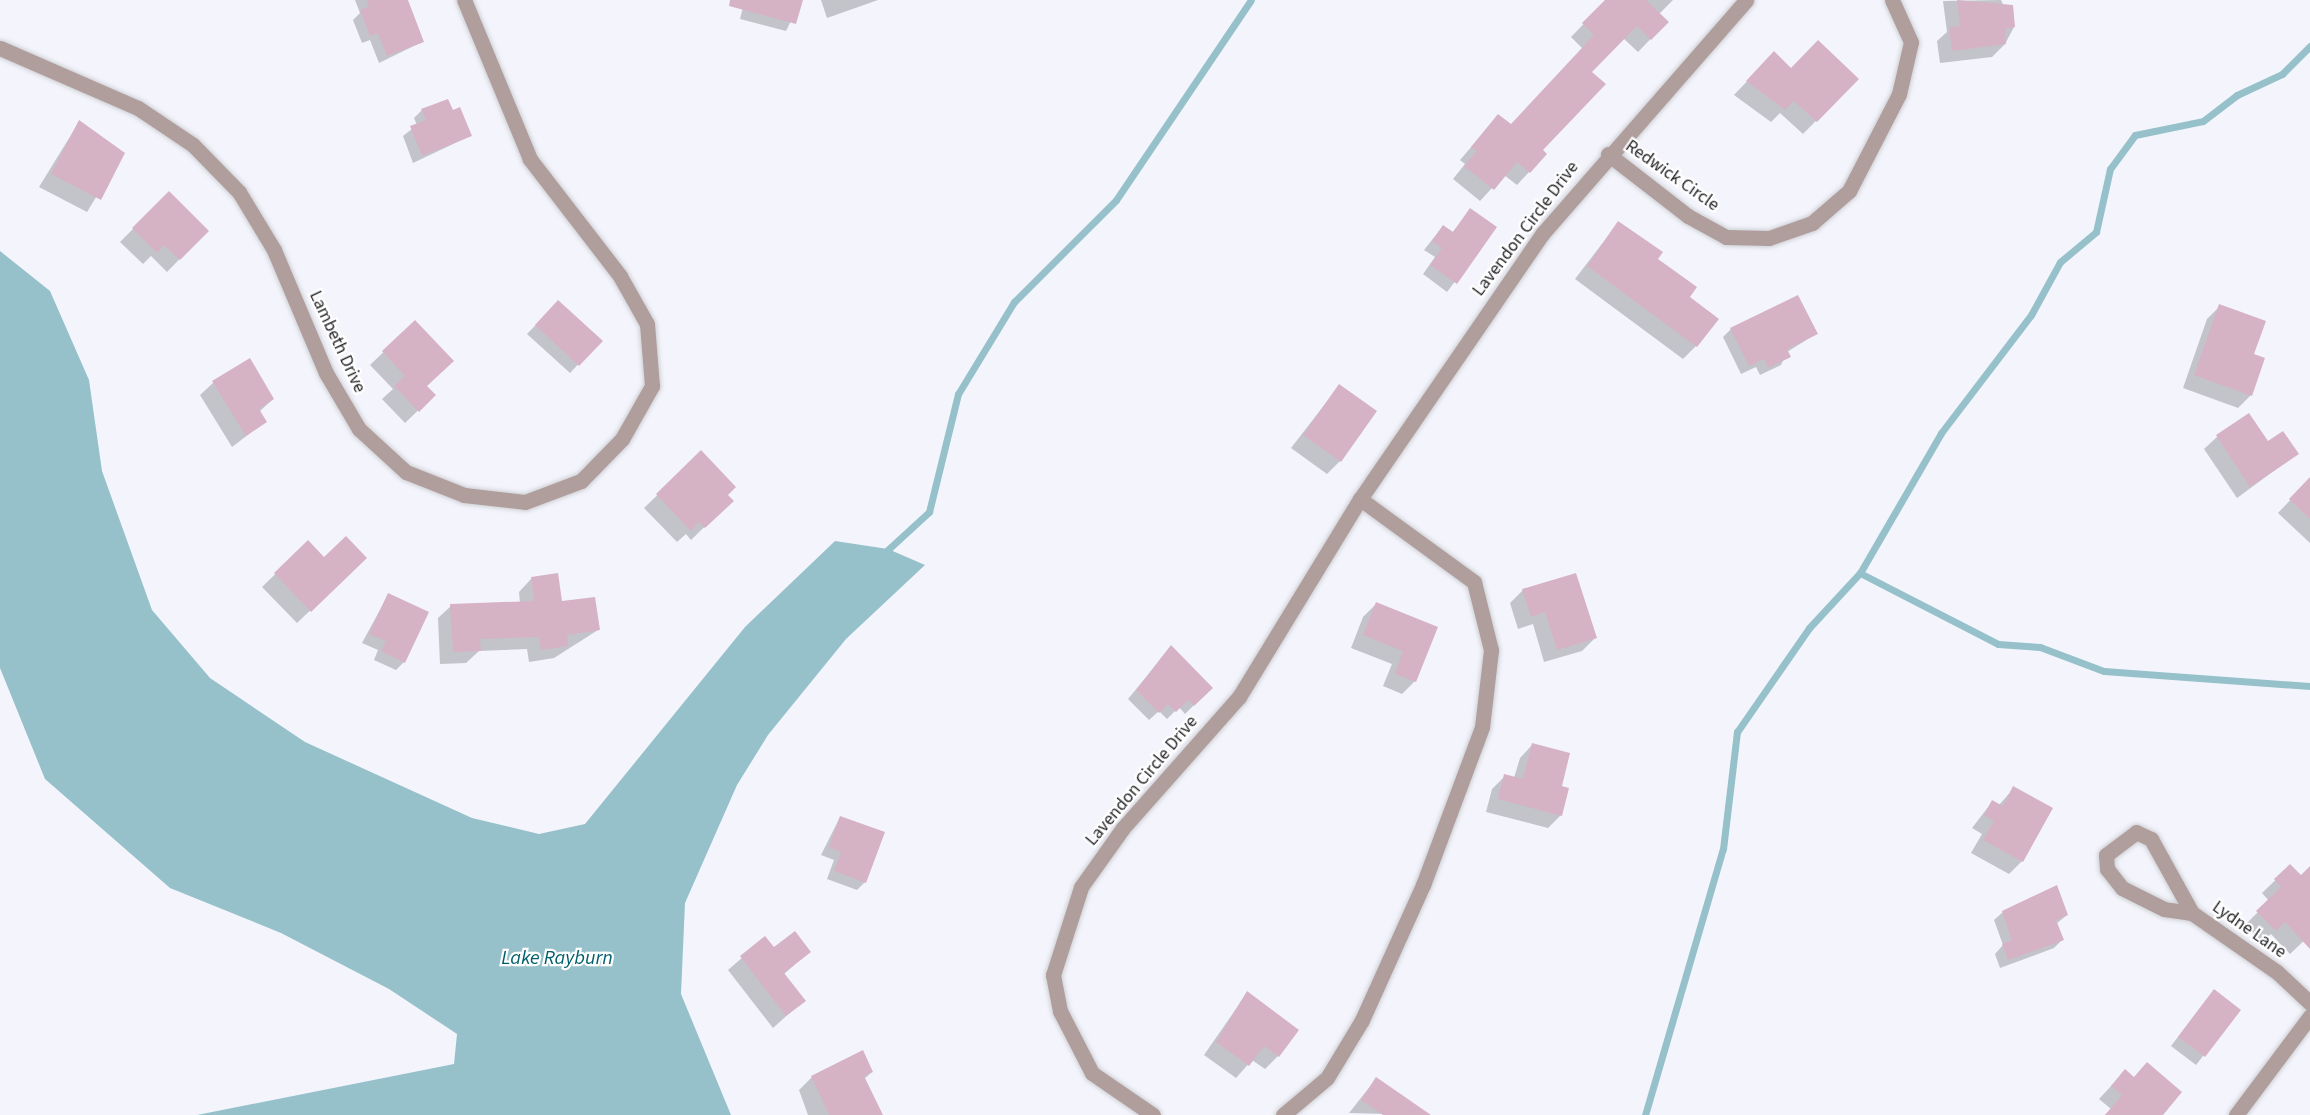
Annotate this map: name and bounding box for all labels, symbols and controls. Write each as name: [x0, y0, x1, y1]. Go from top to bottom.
street label: Redwick Circle: [1621, 136, 1723, 216]
street label: Lavendon Circle Drive: [1468, 157, 1584, 301]
street label: Lambeth Drive: [304, 288, 370, 396]
street label: Lavendon Circle Drive: [1081, 712, 1203, 850]
street label: Lydne Lane: [2208, 897, 2290, 963]
water label: Lake Rayburn: [501, 946, 613, 970]

